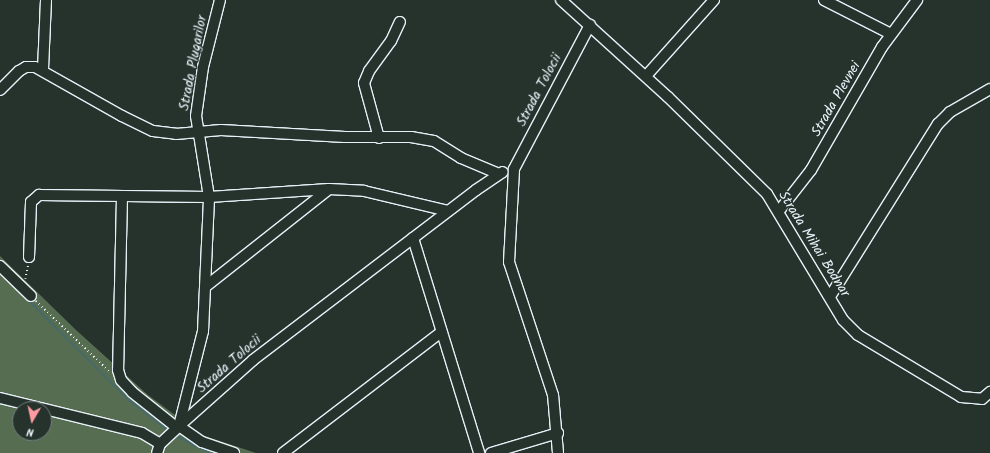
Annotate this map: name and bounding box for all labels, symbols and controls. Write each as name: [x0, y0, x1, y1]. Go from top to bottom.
street label: Strada Plugarilor: [176, 14, 210, 112]
street label: Strada Tolocii: [513, 51, 565, 129]
street label: Strada Plevnei: [808, 59, 864, 139]
street label: Strada Mihai Bodnar: [775, 188, 853, 300]
street label: Strada Tolocii: [193, 332, 265, 396]
north arrow: [12, 401, 52, 441]
text: N: [25, 422, 35, 441]

